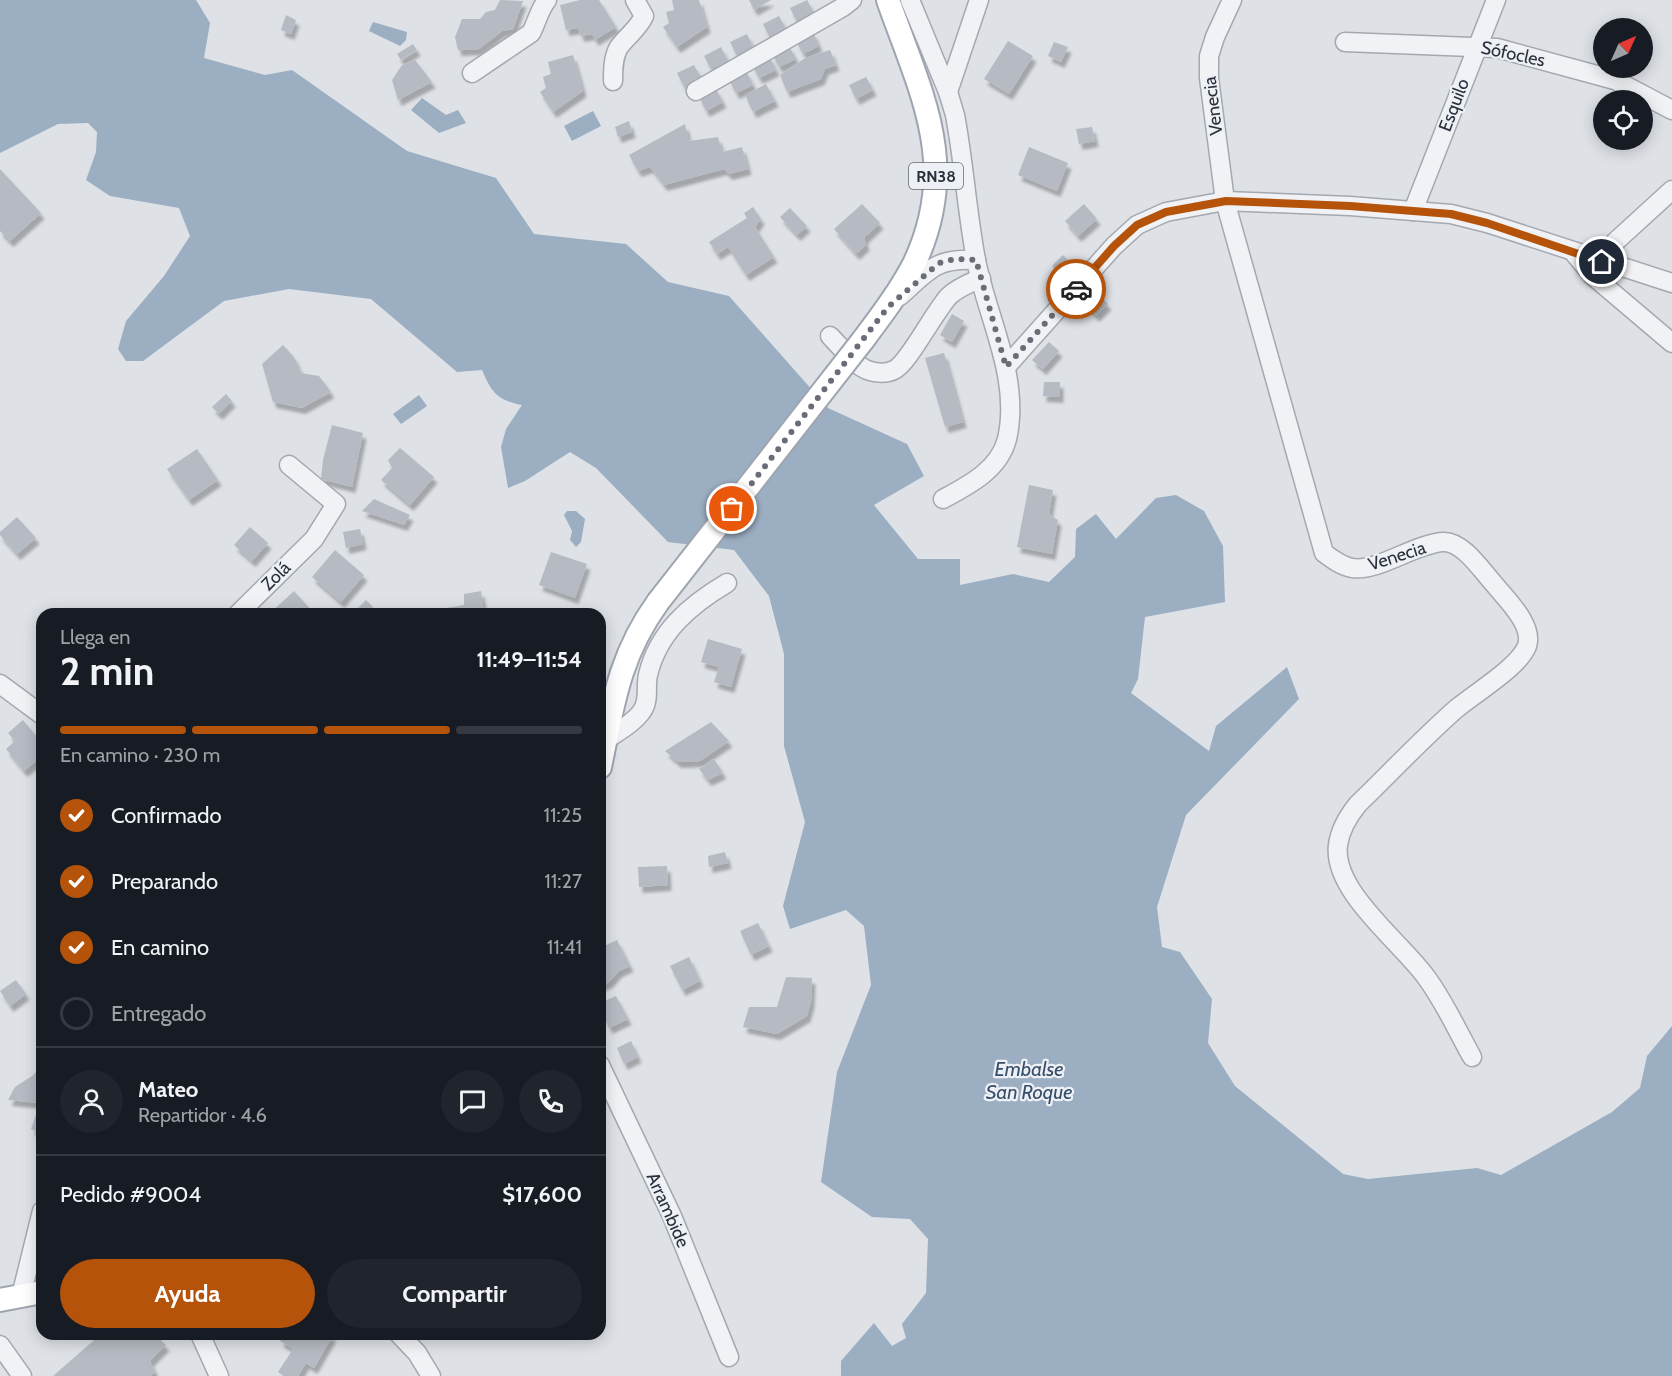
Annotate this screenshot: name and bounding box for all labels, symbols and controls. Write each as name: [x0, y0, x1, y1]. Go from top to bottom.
north arrow: [1593, 18, 1653, 78]
map controls: [1593, 18, 1653, 150]
street label: Sófocles: [1479, 36, 1547, 72]
street label: Venecia: [1198, 75, 1228, 137]
street label: Esquilo: [1434, 75, 1474, 134]
button: locate: [1593, 90, 1653, 150]
road number: RN38: [909, 163, 963, 189]
pin: [1576, 236, 1627, 287]
icon: home: [1585, 245, 1618, 278]
courier: [1046, 259, 1106, 319]
icon: car: [1060, 273, 1093, 306]
pin: [706, 483, 757, 534]
icon: bag: [715, 492, 748, 525]
street label: Venecia: [1366, 536, 1429, 576]
street label: Zolá: [257, 557, 295, 595]
text: Llega en: [60, 625, 130, 649]
text: 11:49–11:54: [476, 646, 582, 673]
text: 2 min: [60, 647, 154, 695]
text: En camino · 230 m: [60, 743, 220, 767]
icon: check: [60, 799, 93, 832]
text: Confirmado: [111, 802, 222, 829]
text: 11:25: [544, 803, 582, 827]
icon: check: [60, 865, 93, 898]
text: Preparando: [111, 868, 218, 895]
text: 11:27: [544, 869, 582, 893]
icon: check: [60, 931, 93, 964]
text: En camino: [111, 934, 209, 961]
text: 11:41: [547, 935, 582, 959]
text: Entregado: [111, 1000, 206, 1027]
water label: Embalse San Roque: [986, 1057, 1072, 1104]
button: person: [60, 1070, 123, 1133]
button: chat: [441, 1070, 504, 1133]
button: phone: [519, 1070, 582, 1133]
text: Mateo: [138, 1076, 198, 1103]
text: Repartidor · 4.6: [138, 1103, 267, 1127]
street label: Arrambide: [642, 1169, 694, 1251]
text: Pedido #9004: [60, 1181, 201, 1208]
text: $17,600: [502, 1181, 582, 1208]
button: Ayuda: [60, 1259, 315, 1328]
button: Compartir: [327, 1259, 582, 1328]

